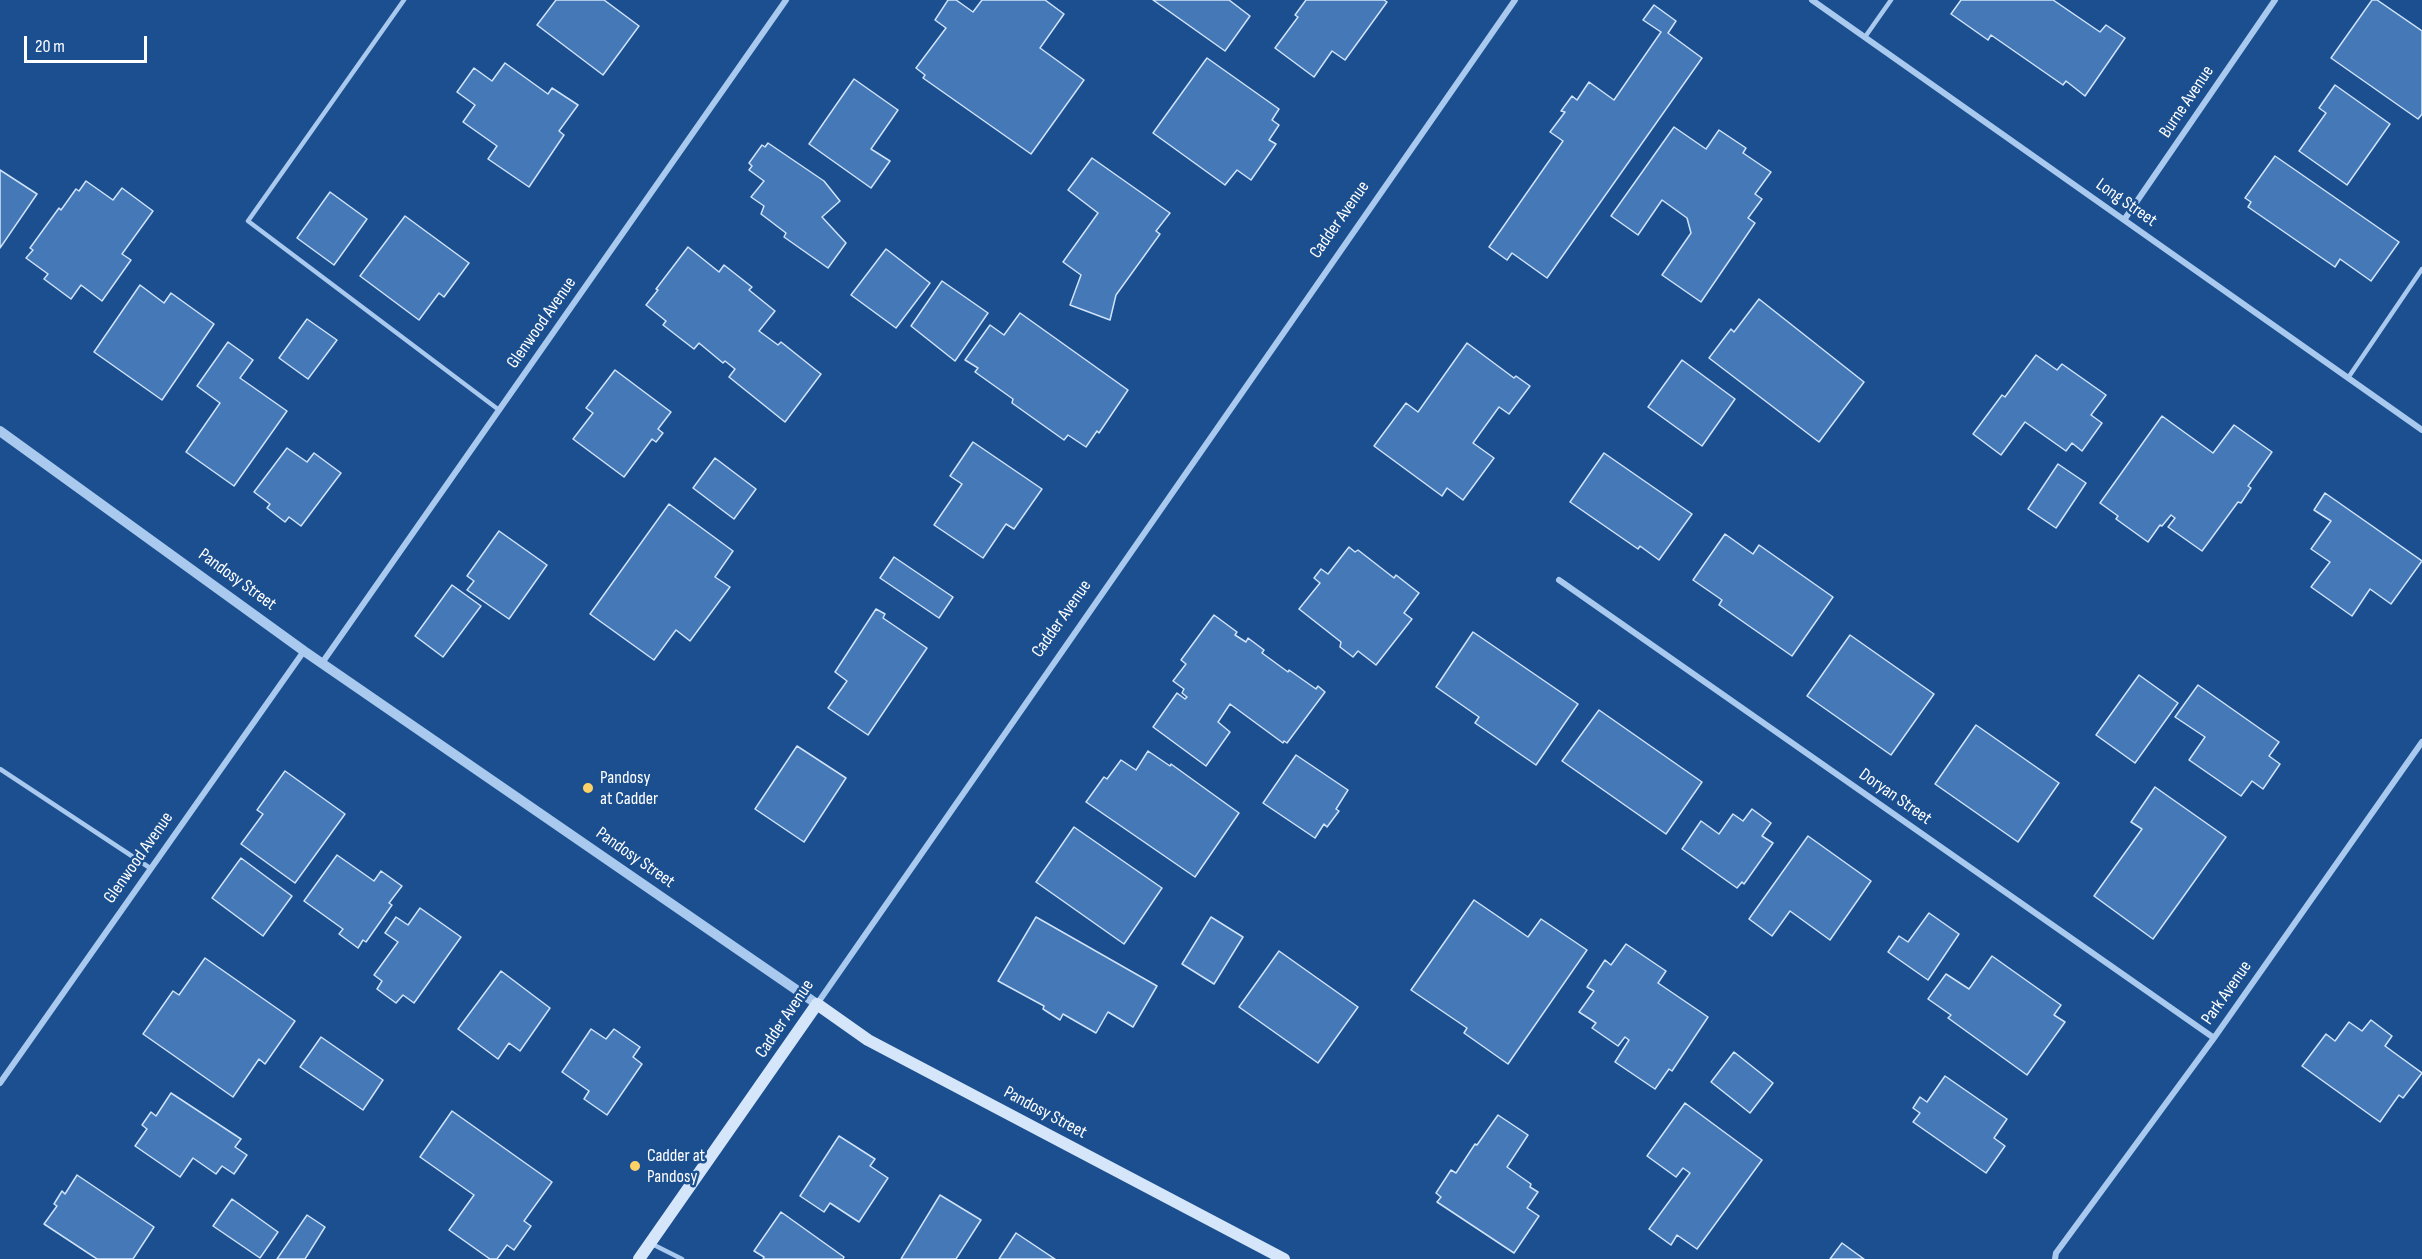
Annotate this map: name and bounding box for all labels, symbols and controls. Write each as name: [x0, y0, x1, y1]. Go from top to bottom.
scale bar: [27, 24, 150, 62]
text: 20 m: [35, 36, 65, 57]
street label: Burne Avenue: [2155, 62, 2219, 142]
street label: Long Street: [2091, 174, 2161, 232]
street label: Cadder Avenue: [1305, 177, 1375, 263]
street label: Glenwood Avenue: [503, 273, 581, 373]
street label: Pandosy Street: [194, 544, 280, 616]
street label: Cadder Avenue: [1027, 576, 1097, 662]
street label: Doryan Street: [1854, 764, 1936, 830]
place label: Pandosy at Cadder: [600, 767, 658, 810]
marker: Pandosy at Cadder: [581, 781, 595, 795]
street label: Glenwood Avenue: [100, 808, 178, 908]
street label: Pandosy Street: [591, 823, 679, 893]
street label: Park Avenue: [2197, 957, 2257, 1029]
street label: Cadder Avenue: [751, 976, 819, 1062]
street label: Pandosy Street: [1000, 1082, 1090, 1144]
place label: Cadder at Pandosy: [647, 1145, 705, 1188]
marker: Cadder at Pandosy: [628, 1159, 642, 1173]

